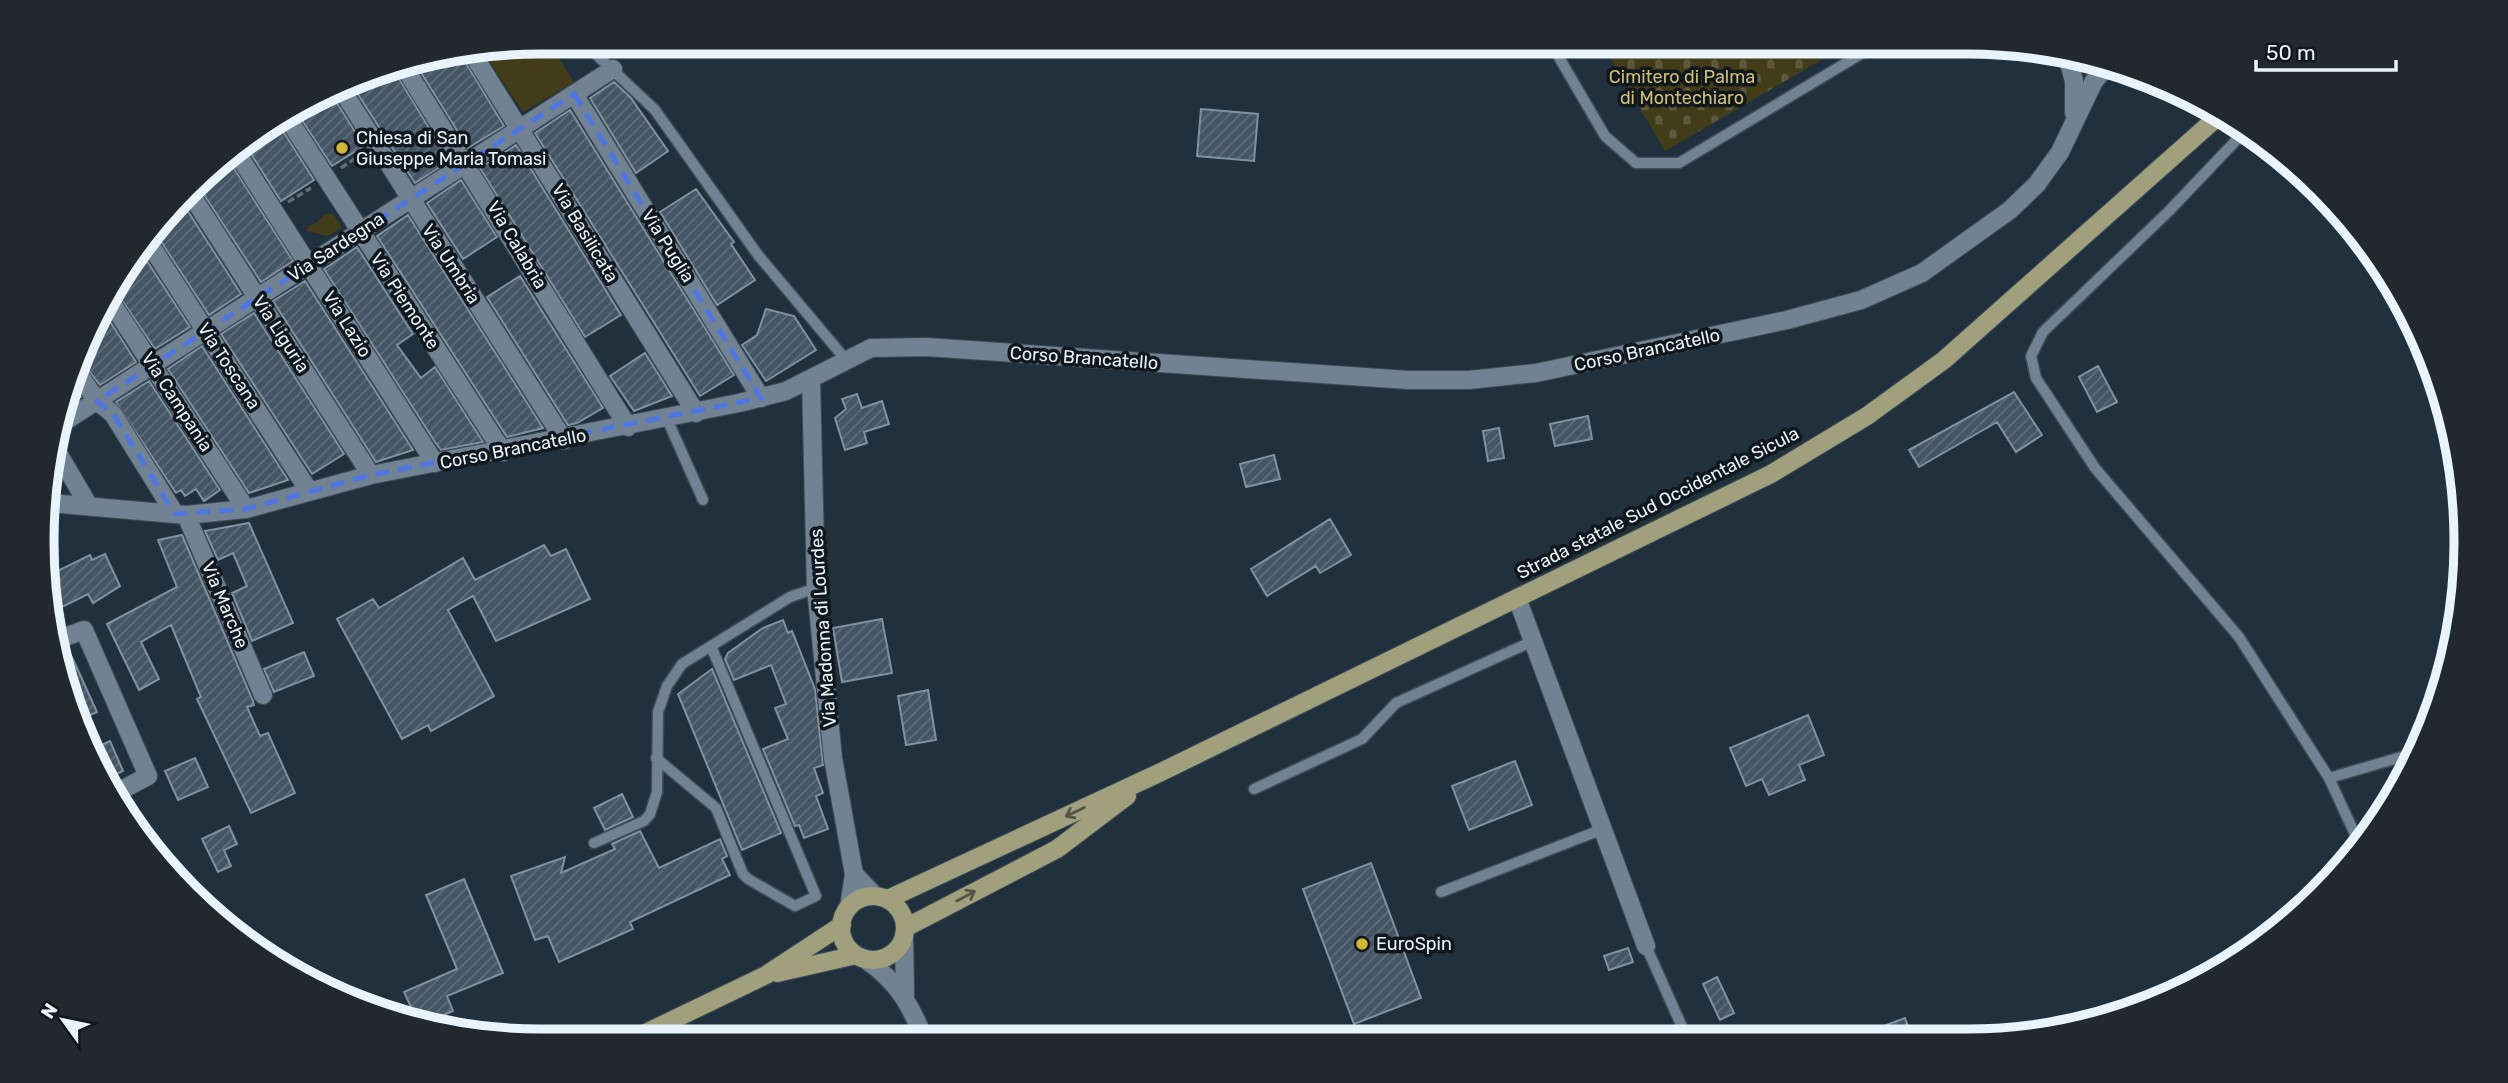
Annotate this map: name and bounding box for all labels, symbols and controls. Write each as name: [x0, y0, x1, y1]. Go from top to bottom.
scale bar: [2256, 28, 2396, 72]
text: 50 m: [2266, 40, 2316, 65]
park label: Cimitero di Palma di Montechiaro: [1609, 66, 1755, 109]
place label: Chiesa di San Giuseppe Maria Tomasi: [356, 127, 546, 170]
marker: Chiesa di San Giuseppe Maria Tomasi: [334, 140, 350, 156]
street label: Via Basilicata: [547, 180, 623, 286]
street label: Via Calabria: [482, 197, 552, 293]
street label: Via Puglia: [637, 205, 699, 287]
street label: Via Sardegna: [284, 208, 388, 286]
street label: Via Umbria: [417, 220, 485, 308]
street label: Via Piemonte: [366, 249, 444, 353]
street label: Via Lazio: [318, 287, 376, 361]
street label: Via Liguria: [248, 291, 314, 377]
street label: Via Toscana: [193, 319, 265, 413]
street label: Corso Brancatello: [1572, 324, 1722, 376]
street label: Corso Brancatello: [1009, 342, 1159, 374]
street label: Via Campania: [137, 348, 217, 456]
street label: Strada statale Sud Occidentale Sicula: [1513, 422, 1803, 584]
street label: Corso Brancatello: [438, 424, 588, 474]
street label: Via Madonna di Lourdes: [805, 528, 841, 728]
street label: Via Marche: [197, 558, 253, 652]
one-way arrow: [1065, 806, 1086, 819]
one-way arrow: [955, 889, 976, 903]
place label: EuroSpin: [1376, 933, 1452, 955]
marker: EuroSpin: [1354, 936, 1370, 952]
north arrow: [28, 985, 98, 1055]
text: N: [36, 999, 63, 1023]

